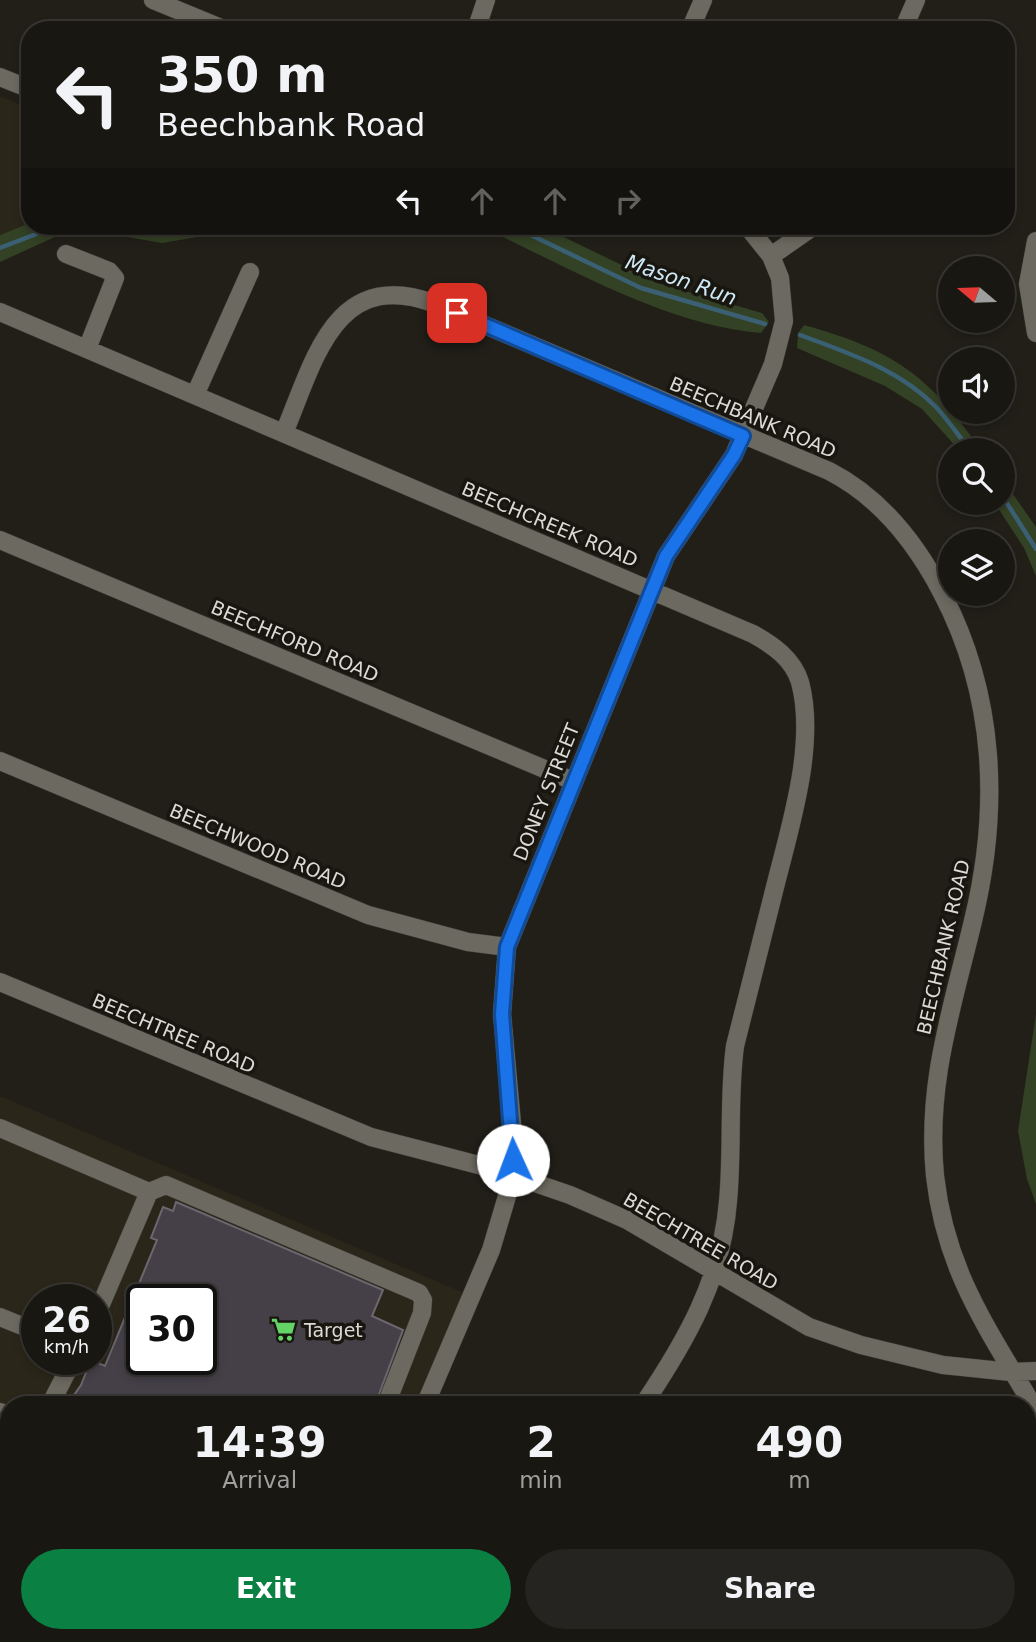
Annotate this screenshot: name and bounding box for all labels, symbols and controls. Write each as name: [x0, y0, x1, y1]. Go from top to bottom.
text: 350 m: [157, 47, 327, 104]
icon: left: [42, 49, 133, 140]
text: Beechbank Road: [157, 106, 425, 144]
icon: left: [390, 182, 428, 220]
icon: ahead: [463, 182, 501, 220]
icon: ahead: [536, 182, 574, 220]
icon: right: [609, 182, 647, 220]
water label: Mason Run: [622, 250, 740, 310]
north arrow: [938, 256, 1015, 332]
map controls: [938, 256, 1015, 606]
pin: [427, 283, 487, 343]
icon: arrive: [438, 294, 476, 332]
button: sound: [938, 347, 1015, 424]
street label: BEECHBANK ROAD: [666, 372, 840, 462]
button: search: [938, 438, 1015, 515]
street label: BEECHCREEK ROAD: [459, 477, 641, 571]
button: layers: [938, 529, 1015, 606]
street label: BEECHFORD ROAD: [208, 596, 382, 686]
street label: DONEY STREET: [508, 720, 584, 864]
street label: BEECHWOOD ROAD: [167, 799, 349, 893]
street label: BEECHBANK ROAD: [912, 857, 974, 1037]
street label: BEECHTREE ROAD: [89, 989, 259, 1077]
position arrow: [476, 1123, 550, 1197]
street label: BEECHTREE ROAD: [620, 1188, 782, 1294]
speed limit sign: 30: [126, 1284, 217, 1375]
text: 26: [42, 1300, 91, 1340]
supermarket icon: Target: [270, 1316, 298, 1344]
place label: Target: [303, 1319, 363, 1341]
text: km/h: [44, 1336, 89, 1357]
text: 14:39: [193, 1418, 327, 1467]
text: 2: [526, 1418, 556, 1467]
text: 490: [756, 1418, 843, 1467]
text: Arrival: [222, 1467, 297, 1493]
text: min: [519, 1467, 563, 1493]
text: m: [788, 1467, 811, 1493]
button: Exit: [21, 1549, 511, 1629]
button: Share: [525, 1549, 1015, 1629]

